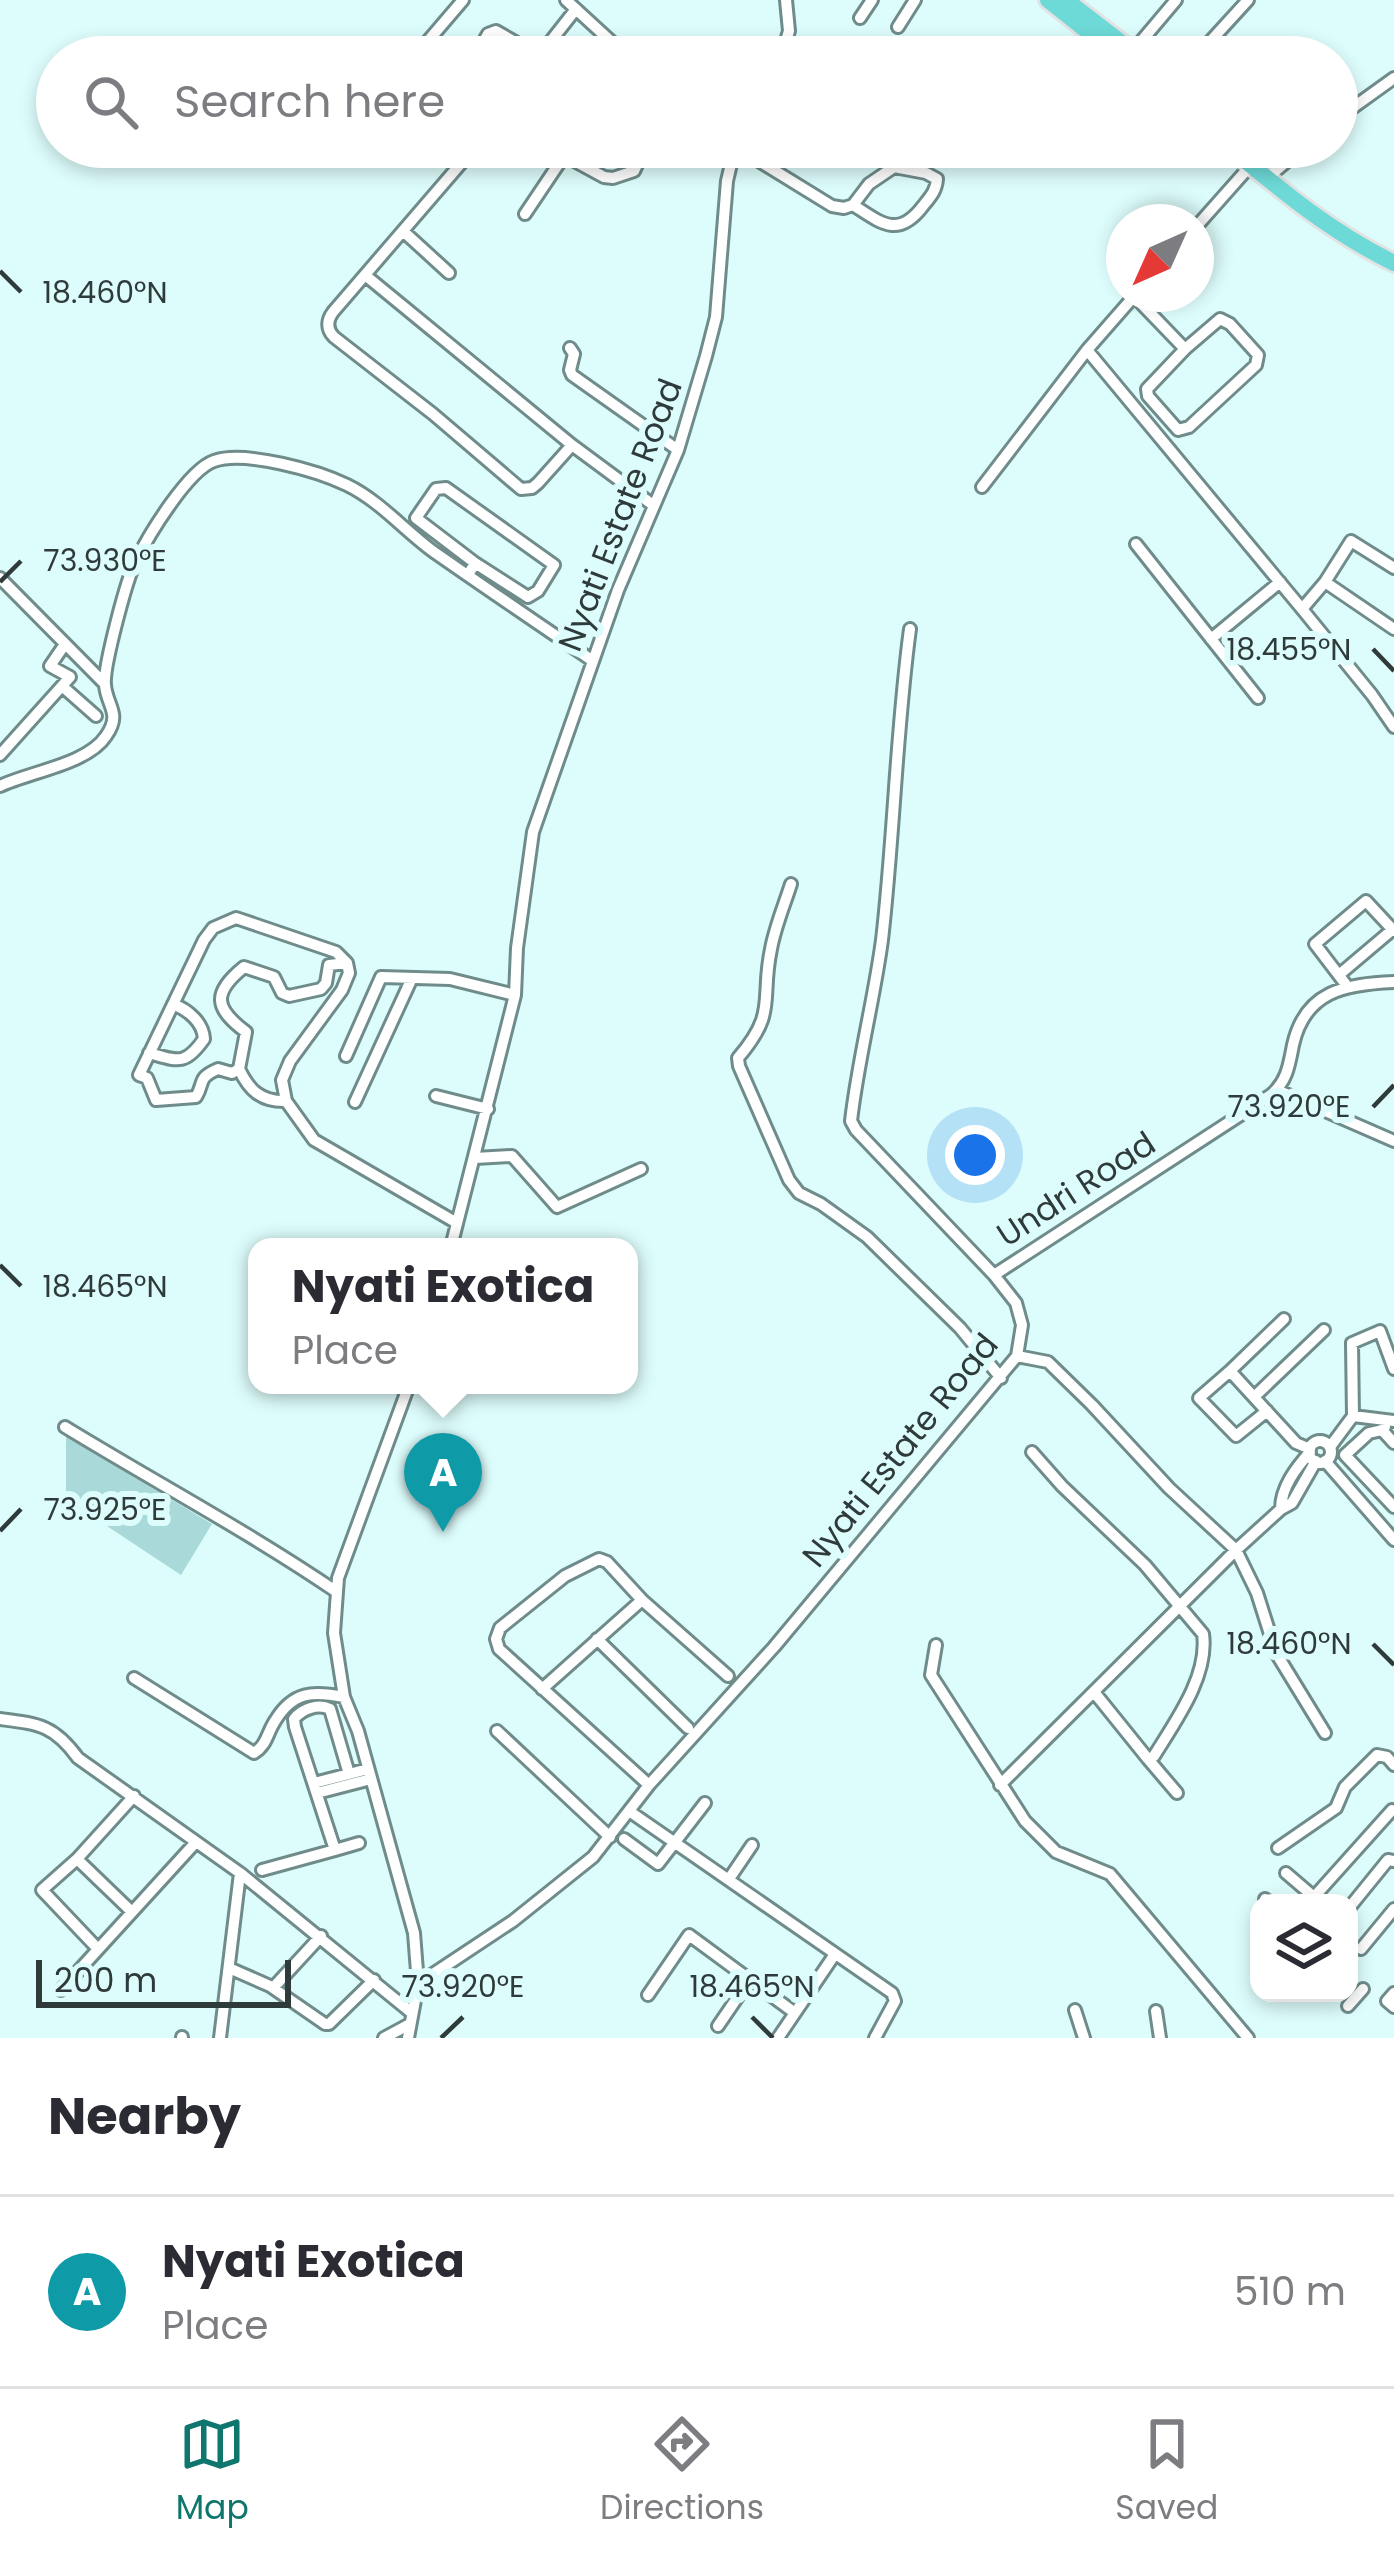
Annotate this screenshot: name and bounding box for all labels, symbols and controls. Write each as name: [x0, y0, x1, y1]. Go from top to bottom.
search box: [36, 36, 1358, 168]
icon: search: [78, 69, 144, 135]
text: Search here: [174, 70, 445, 133]
north arrow: [1106, 204, 1214, 312]
text: 18.460°N: [43, 271, 167, 314]
street label: Nyati Estate Road: [546, 372, 694, 658]
text: 73.930°E: [43, 539, 167, 582]
text: 18.455°N: [1227, 628, 1351, 671]
text: 73.920°E: [1227, 1085, 1351, 1128]
street label: Undri Road: [987, 1120, 1165, 1258]
your location: [945, 1125, 1005, 1185]
popup: [248, 1238, 638, 1394]
text: Nyati Exotica: [292, 1255, 594, 1318]
text: 18.465°N: [43, 1265, 167, 1308]
text: Place: [292, 1323, 398, 1378]
street label: Nyati Estate Road: [791, 1323, 1009, 1577]
pin: A: [404, 1433, 482, 1532]
text: 73.925°E: [43, 1488, 167, 1531]
text: 18.460°N: [1227, 1622, 1351, 1665]
map controls: [1250, 1894, 1358, 2002]
button: layers: [1250, 1894, 1358, 2002]
scale bar: [36, 1954, 291, 2007]
text: 200 m: [54, 1957, 157, 2004]
text: 73.920°E: [401, 1965, 525, 2008]
text: 18.465°N: [690, 1965, 814, 2008]
text: Nearby: [48, 2080, 241, 2152]
text: Nyati Exotica: [162, 2230, 465, 2293]
text: A: [73, 2264, 101, 2319]
text: 510 m: [1234, 2264, 1346, 2319]
text: Place: [162, 2298, 268, 2353]
tab: Map: [176, 2411, 249, 2533]
tab: Directions: [600, 2411, 764, 2533]
tab: Saved: [1115, 2411, 1218, 2533]

